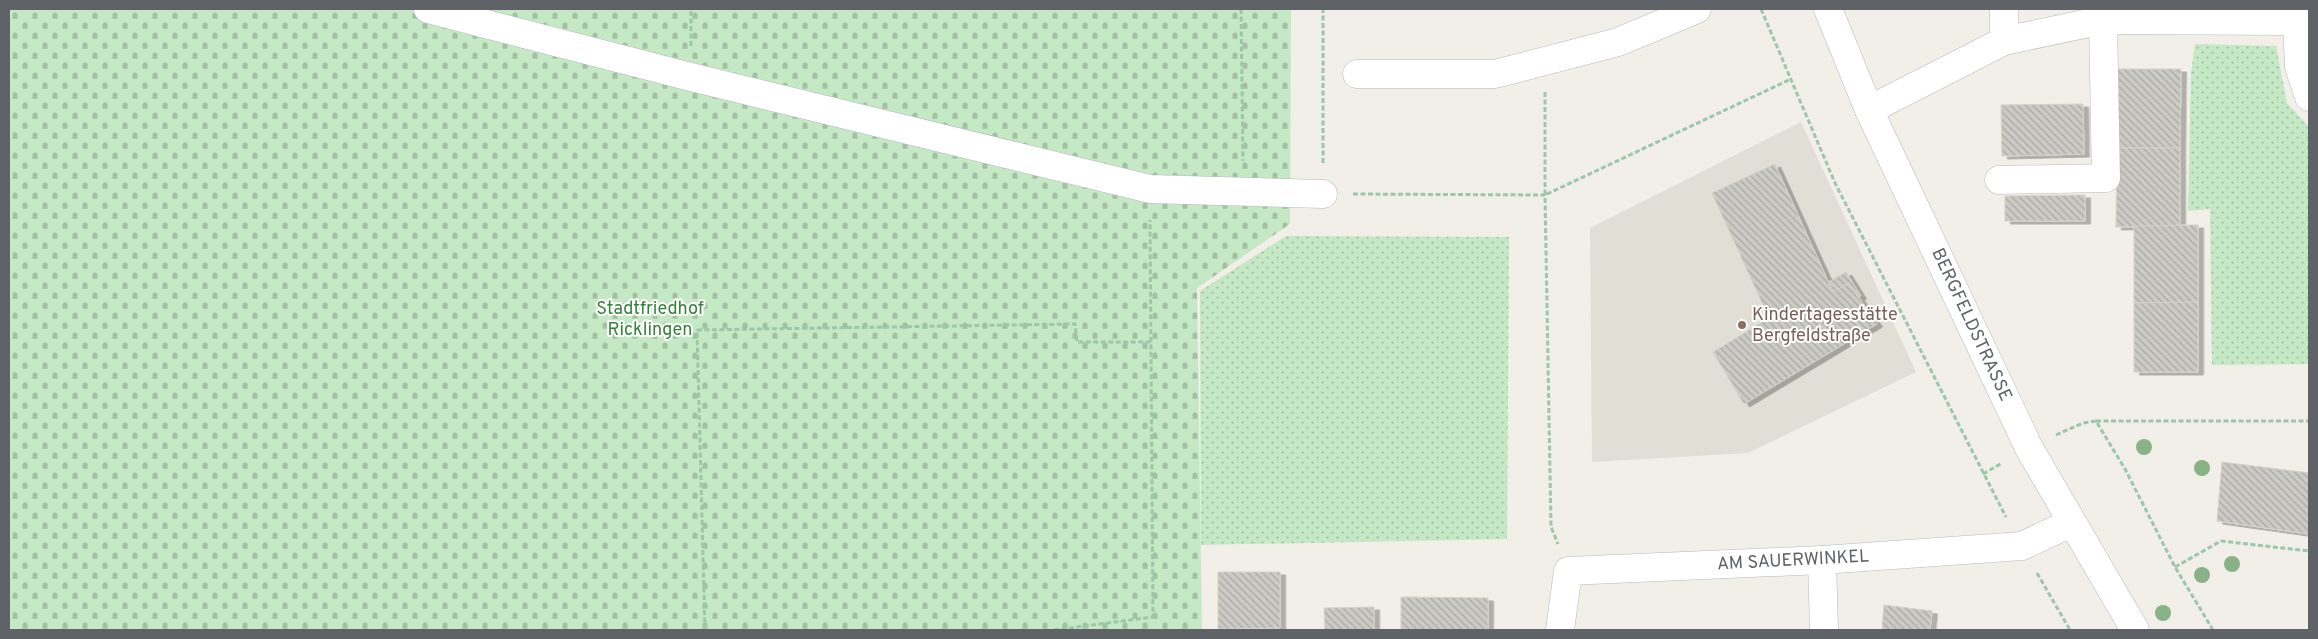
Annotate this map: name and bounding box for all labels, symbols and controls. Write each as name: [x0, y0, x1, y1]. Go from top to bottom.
street label: BERGFELDSTRASSE: [1925, 245, 2017, 405]
park label: Stadtfriedhof Ricklingen: [596, 298, 704, 342]
place label: Kindertagesstätte Bergfeldstraße: [1752, 304, 1898, 348]
marker: Kindertagesstätte Bergfeldstraße: [1736, 319, 1748, 331]
street label: AM SAUERWINKEL: [1716, 546, 1870, 576]

